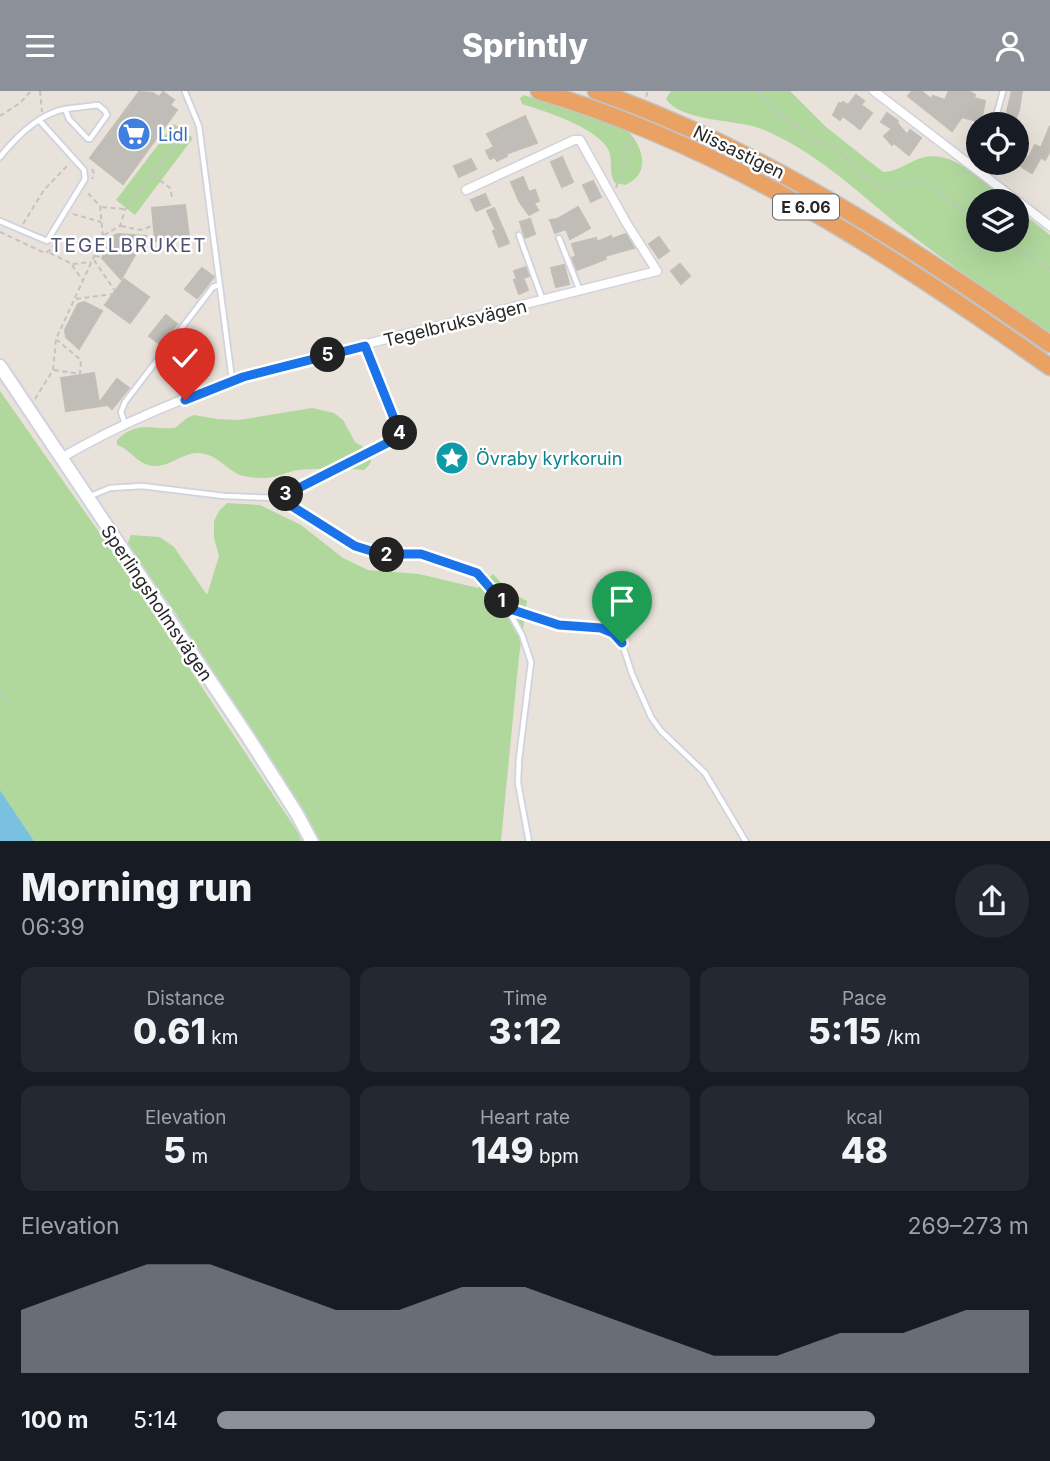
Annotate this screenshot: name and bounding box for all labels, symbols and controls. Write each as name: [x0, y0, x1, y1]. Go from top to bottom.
text: Sprintly: [462, 26, 588, 65]
icon: menu: [21, 27, 59, 65]
icon: person: [991, 27, 1029, 65]
map controls: [966, 112, 1029, 252]
button: locate: [966, 112, 1029, 175]
supermarket icon: Lidl: [115, 115, 153, 153]
street label: Nissastigen: [690, 121, 788, 183]
place label: Lidl: [158, 124, 188, 145]
button: layers: [966, 189, 1029, 252]
road number: E 6.06: [773, 195, 839, 219]
district label: TEGELBRUKET: [50, 234, 208, 257]
street label: Tegelbruksvägen: [381, 295, 529, 351]
pin: [155, 328, 215, 400]
pin: 5: [310, 337, 346, 373]
icon: check: [166, 339, 204, 377]
text: 5: [321, 343, 334, 366]
pin: 4: [382, 415, 418, 451]
text: 4: [393, 421, 406, 444]
place icon: Övraby kyrkoruin: [433, 439, 471, 477]
place label: Övraby kyrkoruin: [476, 447, 622, 469]
pin: 3: [268, 477, 304, 511]
text: 3: [279, 482, 292, 505]
street label: Sperlingsholmsvägen: [97, 521, 217, 685]
pin: 2: [370, 538, 404, 573]
text: 2: [381, 543, 392, 566]
pin: [592, 571, 652, 643]
icon: arrive: [603, 582, 641, 620]
pin: 1: [484, 583, 520, 619]
text: 1: [497, 589, 506, 612]
text: Morning run: [21, 864, 252, 910]
button: share: [955, 864, 1029, 938]
text: 06:39: [21, 913, 85, 941]
text: Distance: [146, 987, 225, 1010]
text: Time: [503, 987, 547, 1010]
text: Pace: [842, 987, 887, 1010]
text: 0.61: [133, 1010, 206, 1052]
text: 3:12: [488, 1010, 562, 1052]
text: 5:15: [808, 1010, 881, 1052]
text: km: [206, 1026, 238, 1049]
text: /km: [881, 1026, 921, 1049]
text: Elevation: [145, 1106, 226, 1129]
text: Heart rate: [480, 1106, 570, 1129]
text: kcal: [846, 1106, 882, 1129]
text: 5: [163, 1129, 186, 1171]
text: 149: [471, 1129, 534, 1171]
text: 48: [841, 1129, 888, 1171]
text: m: [186, 1145, 208, 1168]
text: bpm: [534, 1145, 579, 1168]
text: Elevation: [21, 1212, 120, 1240]
text: 269–273 m: [907, 1212, 1029, 1240]
text: 100 m: [21, 1406, 88, 1434]
text: 5:14: [133, 1406, 178, 1434]

